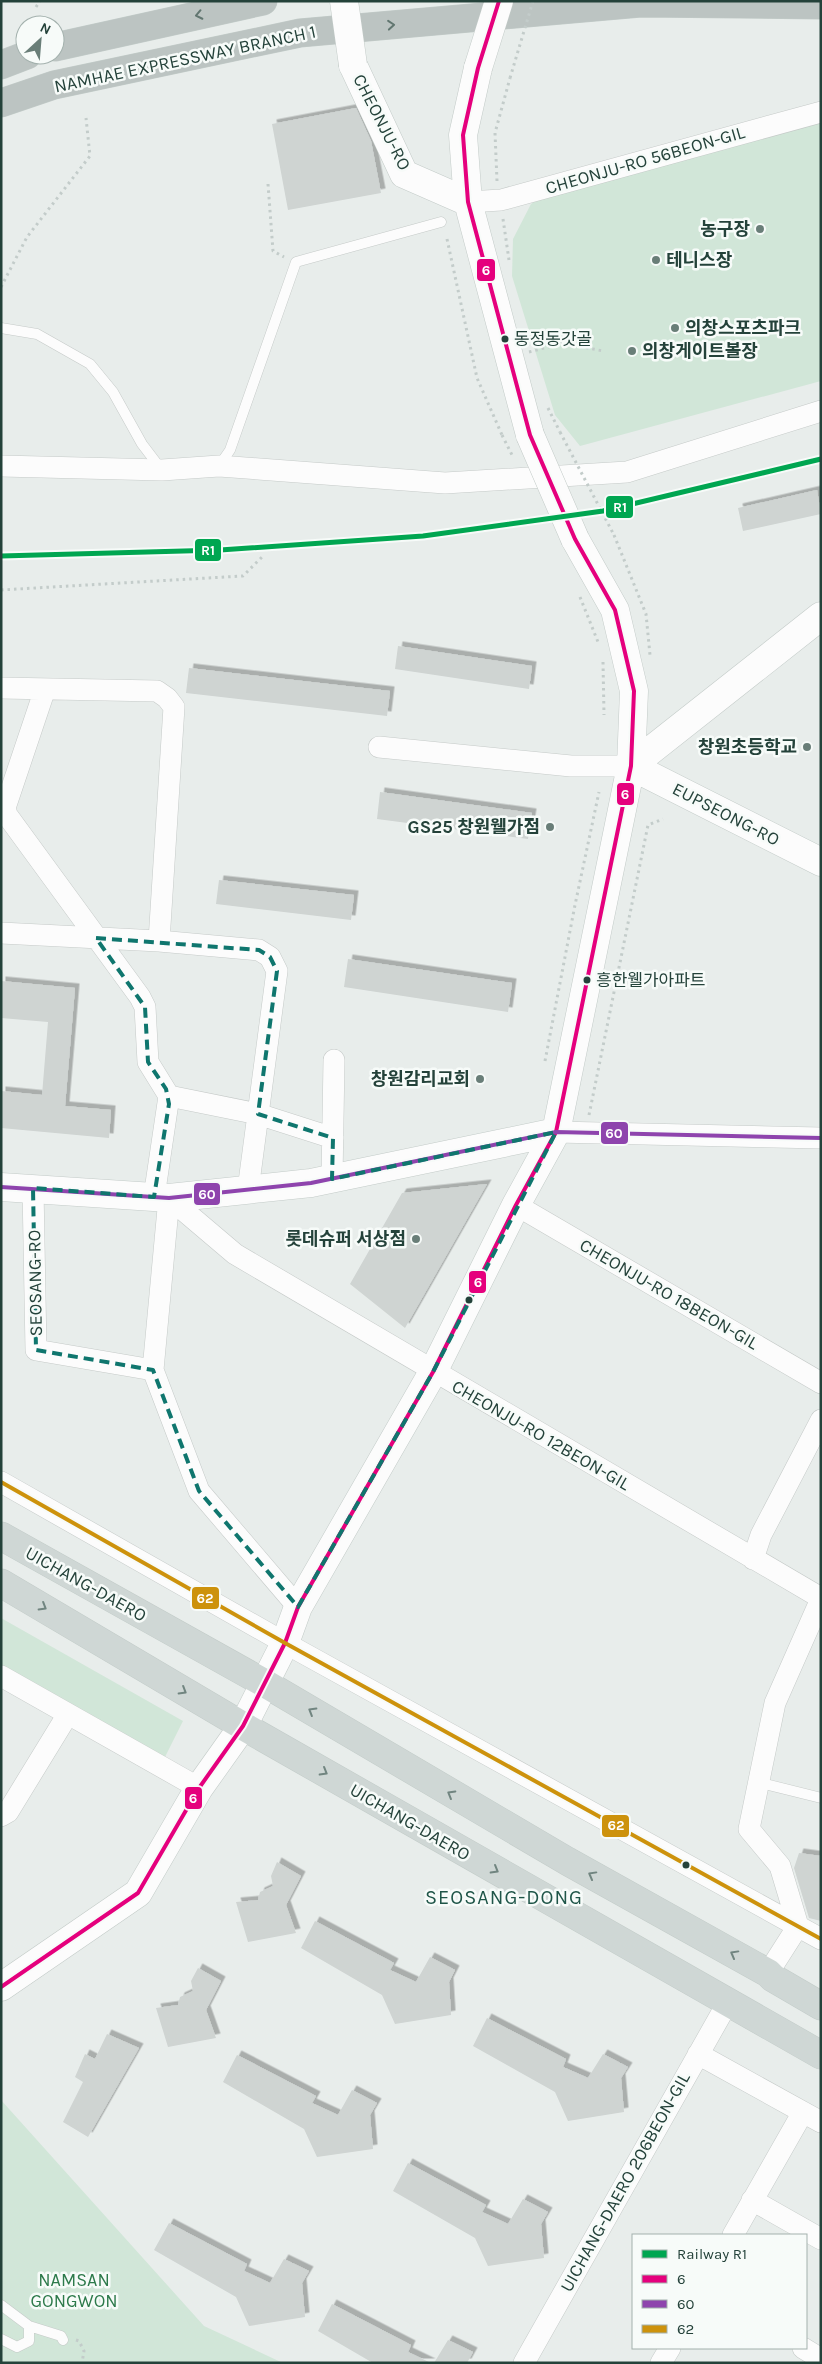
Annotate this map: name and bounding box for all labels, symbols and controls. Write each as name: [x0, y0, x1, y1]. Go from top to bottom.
one-way arrow: [194, 10, 203, 20]
north arrow: [15, 15, 65, 65]
text: N: [37, 19, 54, 39]
one-way arrow: [387, 19, 395, 30]
street label: NAMHAE EXPRESSWAY BRANCH 1: [52, 20, 318, 98]
street label: CHEONJU-RO: [348, 70, 416, 174]
street label: CHEONJU-RO 56BEON-GIL: [543, 121, 748, 199]
place label: 농구장: [700, 218, 750, 240]
marker: 농구장: [754, 223, 766, 235]
place label: 테니스장: [666, 249, 733, 271]
marker: 테니스장: [650, 254, 662, 266]
line badge: 6: [476, 258, 496, 282]
text: 6: [482, 262, 490, 279]
place label: 의창스포츠파크: [685, 317, 801, 339]
marker: 의창스포츠파크: [669, 322, 681, 334]
place label: 동정동갓골: [514, 329, 592, 349]
marker: 동정동갓골: [500, 334, 510, 344]
place label: 의창게이트볼장: [642, 340, 758, 362]
marker: 의창게이트볼장: [626, 345, 638, 357]
line badge: R1: [605, 495, 634, 519]
text: R1: [613, 499, 627, 516]
line badge: R1: [194, 538, 222, 562]
text: R1: [201, 542, 215, 559]
place label: 창원초등학교: [698, 736, 797, 758]
marker: 창원초등학교: [801, 741, 813, 753]
street label: EUPSEONG-RO: [669, 778, 783, 850]
line badge: 6: [616, 782, 635, 806]
text: 6: [621, 786, 629, 803]
place label: GS25 창원웰가점: [408, 816, 540, 838]
marker: GS25 창원웰가점: [544, 821, 556, 833]
place label: 흥한웰가아파트: [596, 970, 705, 990]
marker: 흥한웰가아파트: [582, 975, 592, 985]
place label: 창원감리교회: [371, 1068, 470, 1090]
marker: 창원감리교회: [474, 1073, 486, 1085]
line badge: 60: [600, 1121, 629, 1145]
text: 60: [605, 1125, 623, 1142]
line badge: 60: [193, 1182, 221, 1206]
text: 60: [198, 1186, 216, 1203]
place label: 롯데슈퍼 서상점: [286, 1228, 406, 1250]
street label: SEOSANG-RO: [23, 1229, 47, 1337]
marker: 롯데슈퍼 서상점: [410, 1233, 422, 1245]
street label: CHEONJU-RO 18BEON-GIL: [576, 1234, 763, 1355]
line badge: 6: [468, 1270, 487, 1294]
text: 6: [474, 1274, 482, 1291]
unlabelled marker: [464, 1295, 474, 1305]
street label: CHEONJU-RO 12BEON-GIL: [448, 1375, 635, 1495]
street label: UICHANG-DAERO: [21, 1542, 151, 1626]
line badge: 62: [191, 1586, 220, 1610]
text: 62: [197, 1590, 213, 1607]
one-way arrow: [38, 1601, 47, 1611]
one-way arrow: [178, 1684, 187, 1694]
one-way arrow: [308, 1707, 317, 1717]
one-way arrow: [318, 1766, 327, 1776]
street label: UICHANG-DAERO: [346, 1779, 474, 1865]
line badge: 6: [184, 1786, 203, 1810]
text: 6: [189, 1790, 197, 1807]
one-way arrow: [448, 1790, 457, 1800]
line badge: 62: [601, 1814, 630, 1838]
text: 62: [608, 1817, 624, 1834]
unlabelled marker: [681, 1860, 691, 1870]
one-way arrow: [490, 1864, 499, 1874]
one-way arrow: [589, 1871, 598, 1881]
district label: SEOSANG-DONG: [425, 1886, 583, 1909]
one-way arrow: [730, 1951, 739, 1961]
street label: UICHANG-DAERO 206BEON-GIL: [556, 2068, 694, 2296]
legend: [632, 2234, 807, 2349]
text: Railway R1: [677, 2245, 747, 2263]
park label: NAMSAN GONGWON: [30, 2269, 118, 2312]
text: 60: [677, 2295, 695, 2313]
text: 62: [677, 2320, 694, 2338]

